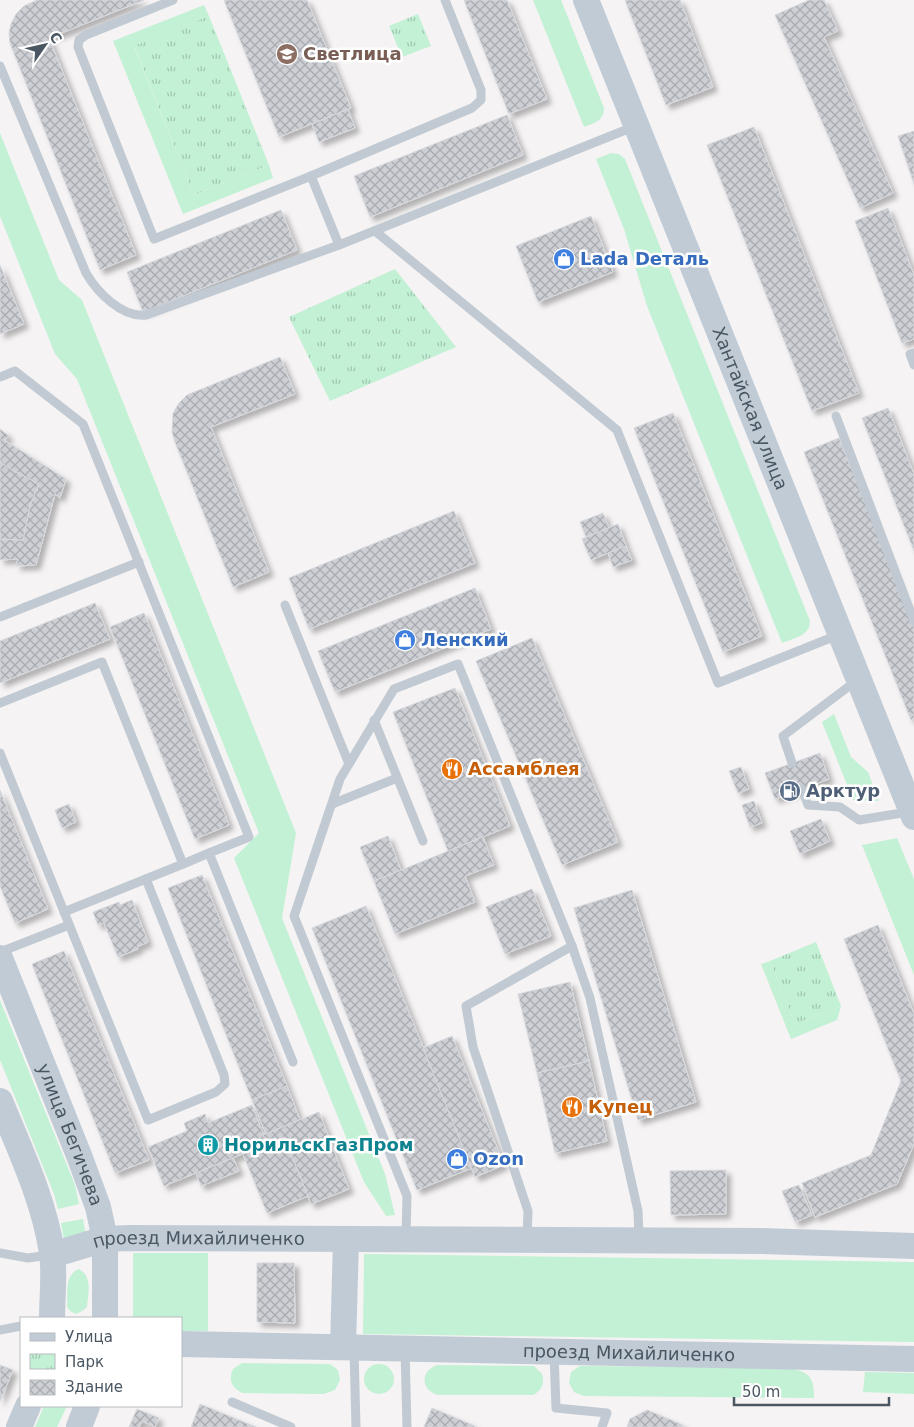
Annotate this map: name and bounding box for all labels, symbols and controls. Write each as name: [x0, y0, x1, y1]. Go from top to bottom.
north arrow: [20, 20, 70, 70]
text: С: [46, 29, 65, 46]
school or university icon: Светлица: [275, 42, 299, 66]
place label: Светлица: [303, 43, 402, 64]
shop icon: Lada Dеталь: [552, 247, 576, 271]
place label: Lada Dеталь: [580, 248, 709, 269]
street label: Хантайская улица: [708, 324, 793, 493]
shop icon: Ленский: [393, 628, 417, 652]
place label: Ленский: [421, 629, 509, 650]
restaurant icon: Ассамблея: [440, 757, 464, 781]
place label: Ассамблея: [468, 758, 580, 779]
fuel station icon: Арктур: [778, 779, 802, 803]
place label: Арктур: [806, 780, 880, 801]
street label: улица Бегичева: [33, 1060, 108, 1208]
restaurant icon: Купец: [560, 1095, 584, 1119]
place label: Купец: [588, 1096, 652, 1117]
building icon: НорильскГазПром: [196, 1133, 220, 1157]
place label: НорильскГазПром: [224, 1134, 413, 1155]
shop icon: Ozon: [445, 1147, 469, 1171]
place label: Ozon: [473, 1148, 524, 1169]
street label: проезд Михайличенко: [90, 1227, 305, 1252]
legend: [20, 1317, 182, 1407]
text: Улица: [65, 1328, 113, 1346]
street label: проезд Михайличенко: [523, 1340, 735, 1365]
text: Парк: [65, 1353, 104, 1371]
scale bar: [734, 1374, 889, 1406]
text: Здание: [65, 1378, 123, 1396]
text: 50 m: [742, 1383, 780, 1401]

